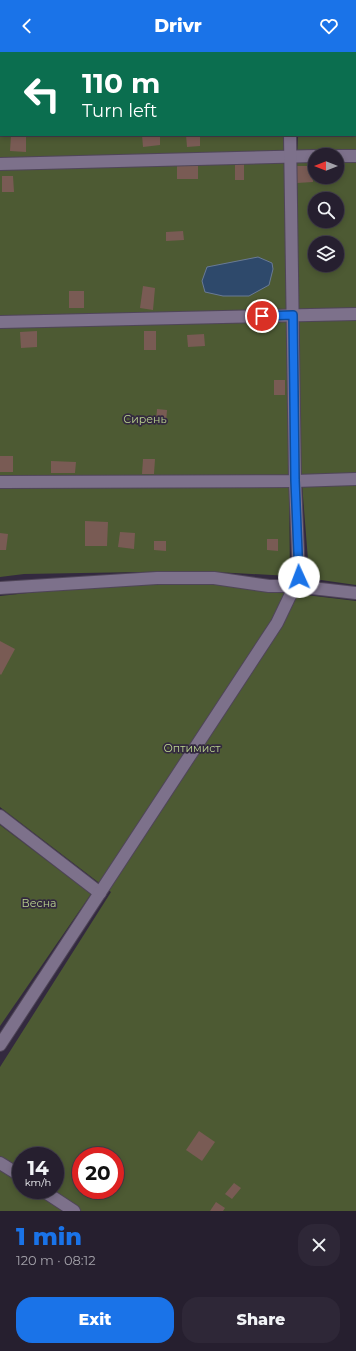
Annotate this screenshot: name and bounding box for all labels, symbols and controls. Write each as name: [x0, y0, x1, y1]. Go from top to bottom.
icon: back: [16, 15, 38, 37]
text: Drivr: [154, 15, 202, 37]
icon: heart: [318, 15, 340, 37]
text: 110 m: [82, 66, 160, 100]
icon: left: [16, 68, 68, 120]
text: Turn left: [82, 100, 157, 122]
north arrow: [308, 148, 344, 184]
map controls: [308, 148, 344, 272]
button: search: [308, 192, 344, 228]
button: layers: [308, 236, 344, 272]
pin: [245, 299, 279, 333]
icon: arrive: [251, 305, 273, 327]
park label: Сирень: [123, 412, 167, 426]
position arrow: [278, 556, 320, 598]
park label: Оптимист: [163, 741, 221, 755]
park label: Весна: [21, 896, 57, 910]
speed limit sign: 20: [72, 1147, 124, 1199]
text: 14: [27, 1156, 49, 1180]
text: km/h: [25, 1176, 51, 1189]
text: 1 min: [16, 1222, 82, 1251]
button: close: [298, 1224, 340, 1266]
text: 120 m · 08:12: [16, 1252, 96, 1268]
button: Exit: [16, 1297, 174, 1343]
button: Share: [182, 1297, 340, 1343]

